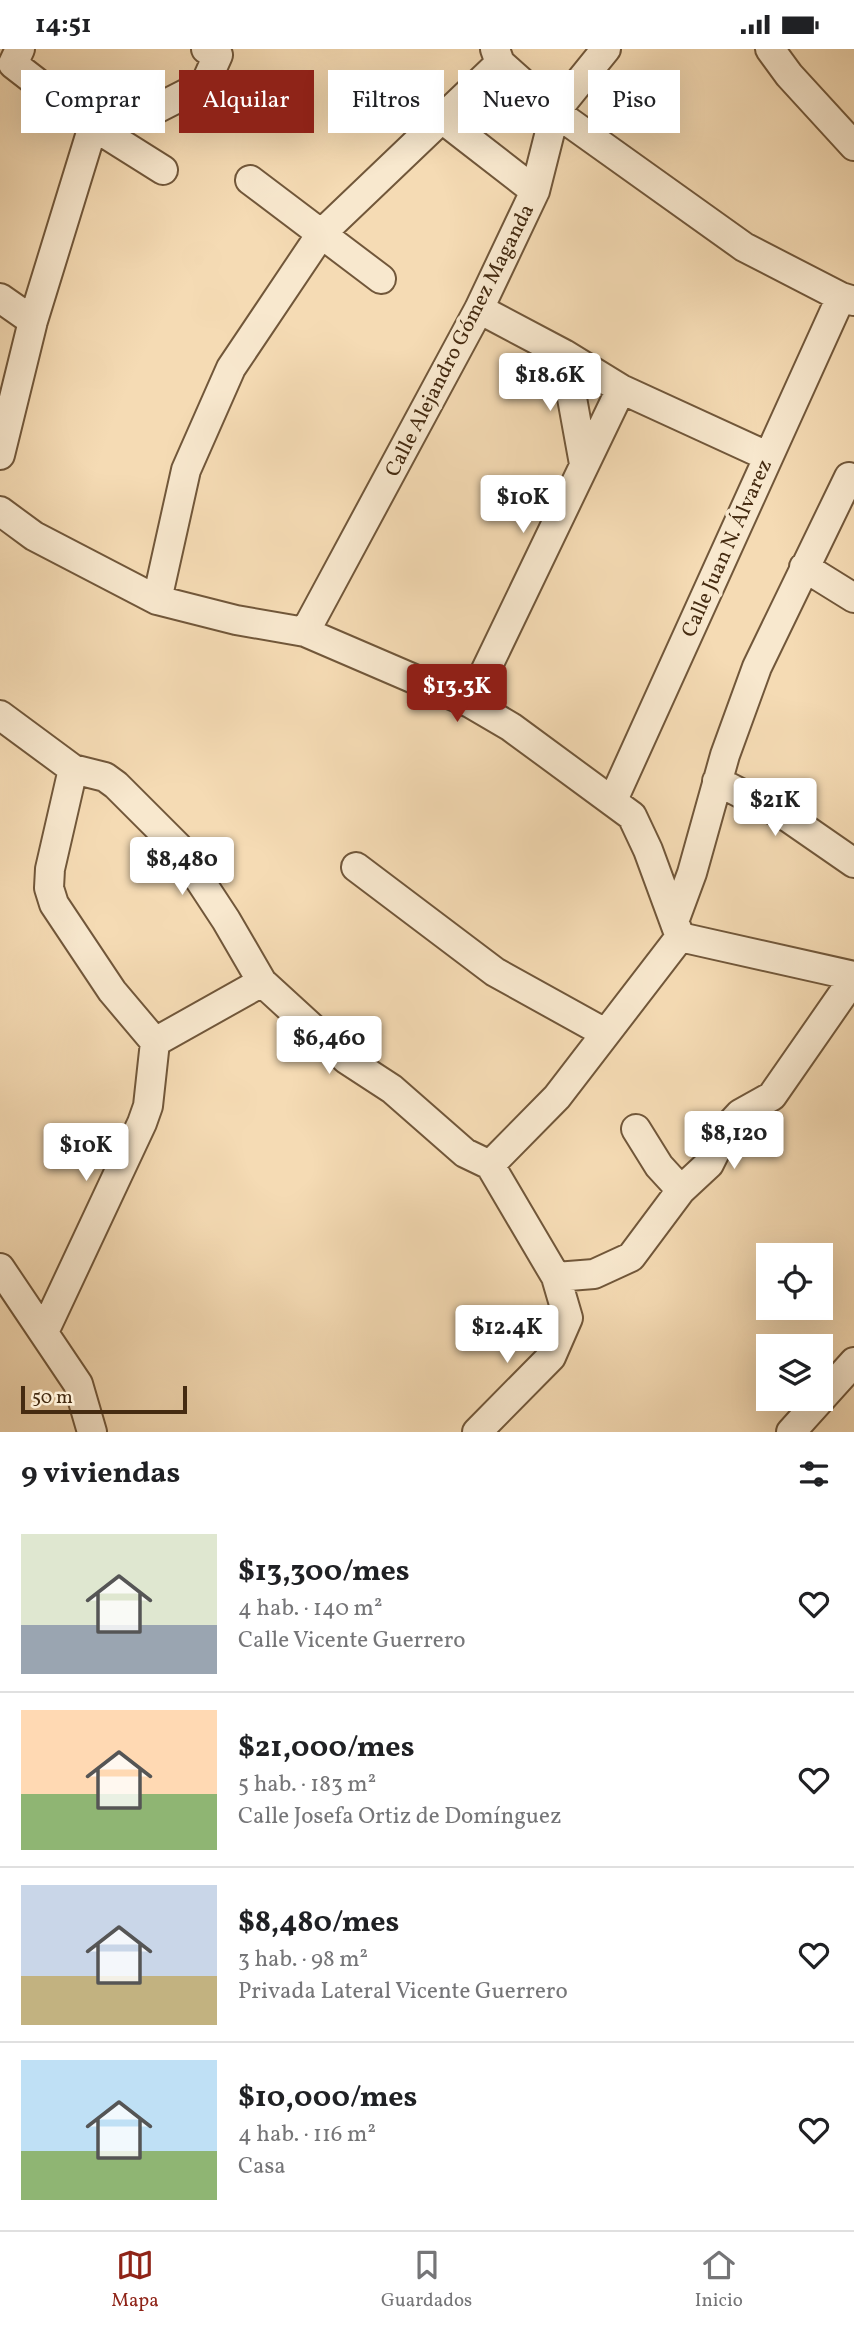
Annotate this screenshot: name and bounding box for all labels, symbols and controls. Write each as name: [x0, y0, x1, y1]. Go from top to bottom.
text: 14:51: [35, 7, 92, 43]
chip: Comprar: [21, 70, 165, 133]
chip: Alquilar: [179, 70, 314, 133]
chip: Filtros: [328, 70, 444, 133]
chip: Nuevo: [458, 70, 574, 133]
chip: Piso: [588, 70, 680, 133]
street label: Calle Alejandro Gómez Maganda: [379, 199, 542, 482]
pin: $18.6K: [493, 353, 607, 413]
text: $18.6K: [515, 360, 585, 392]
street label: Calle Juan N. Álvarez: [675, 455, 780, 642]
pin: $10K: [482, 475, 564, 535]
text: $10K: [497, 482, 549, 514]
pin: $13.3K: [400, 665, 514, 724]
text: $13.3K: [423, 671, 491, 703]
pin: $21K: [734, 779, 816, 838]
text: $21K: [750, 785, 800, 817]
pin: $8,480: [125, 837, 239, 897]
text: $8,480: [146, 844, 218, 876]
pin: $6,460: [272, 1017, 386, 1076]
text: $6,460: [293, 1023, 365, 1055]
pin: $8,120: [677, 1111, 791, 1171]
text: $8,120: [701, 1118, 767, 1150]
pin: $10K: [45, 1123, 127, 1183]
text: $10K: [60, 1130, 112, 1162]
map controls: [756, 1243, 833, 1411]
button: locate: [756, 1243, 833, 1320]
pin: $12.4K: [450, 1305, 564, 1365]
text: $12.4K: [471, 1312, 543, 1344]
button: layers: [756, 1334, 833, 1411]
scale bar: [21, 1383, 187, 1415]
text: 50 m: [32, 1385, 73, 1411]
text: 9 viviendas: [21, 1453, 180, 1495]
icon: filters: [795, 1455, 833, 1493]
text: $13,300/mes: [238, 1551, 410, 1593]
icon: home: [77, 1562, 161, 1646]
icon: heart: [795, 1585, 833, 1623]
text: 4 hab. · 140 m²: [238, 1593, 382, 1625]
text: Calle Vicente Guerrero: [238, 1625, 466, 1657]
text: $21,000/mes: [238, 1727, 415, 1769]
icon: home: [77, 1738, 161, 1822]
icon: heart: [795, 1761, 833, 1799]
text: 5 hab. · 183 m²: [238, 1769, 376, 1801]
text: Calle Josefa Ortiz de Domínguez: [238, 1801, 561, 1833]
text: $8,480/mes: [238, 1902, 399, 1944]
icon: home: [77, 1913, 161, 1997]
icon: heart: [795, 1936, 833, 1974]
text: 3 hab. · 98 m²: [238, 1944, 368, 1976]
text: Privada Lateral Vicente Guerrero: [238, 1976, 568, 2008]
text: $10,000/mes: [238, 2077, 417, 2119]
icon: home: [77, 2088, 161, 2172]
icon: heart: [795, 2111, 833, 2149]
text: 4 hab. · 116 m²: [238, 2119, 376, 2151]
text: Casa: [238, 2151, 286, 2183]
tab: Mapa: [111, 2246, 159, 2314]
tab: Guardados: [381, 2246, 472, 2314]
tab: Inicio: [695, 2246, 743, 2314]

